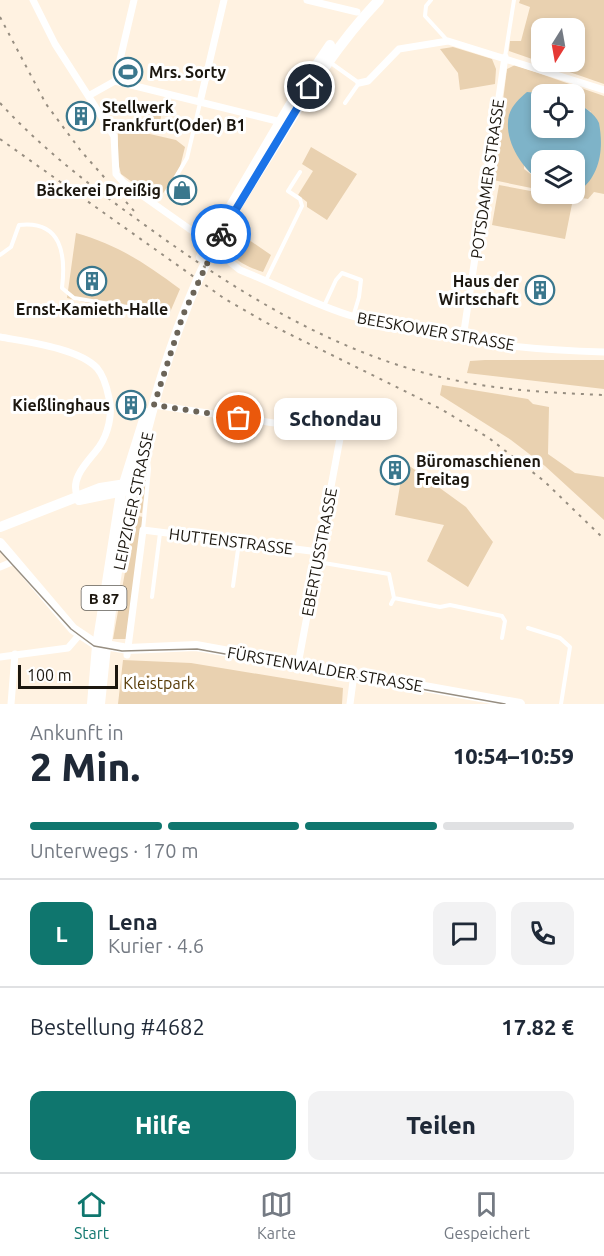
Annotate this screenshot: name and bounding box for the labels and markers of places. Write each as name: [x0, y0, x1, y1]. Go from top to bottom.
sports icon: Mrs. Sorty: [112, 56, 144, 88]
pin: [284, 61, 335, 112]
place label: Mrs. Sorty: [149, 63, 226, 81]
place label: Stellwerk Frankfurt(Oder) B1: [102, 98, 246, 135]
building icon: Stellwerk Frankfurt(Oder) B1: [65, 100, 97, 132]
shop icon: Bäckerei Dreißig: [166, 174, 198, 206]
place label: Bäckerei Dreißig: [36, 181, 161, 199]
building icon: Ernst-Kamieth-Halle: [76, 265, 108, 297]
place label: Haus der Wirtschaft: [438, 272, 519, 308]
building icon: Haus der Wirtschaft: [524, 274, 556, 306]
place label: Ernst-Kamieth-Halle: [16, 300, 168, 318]
building icon: Kießlinghaus: [115, 389, 147, 421]
pin: [213, 392, 264, 443]
place label: Kießlinghaus: [12, 396, 110, 414]
callout: Schondau: [275, 397, 398, 439]
place label: Büromaschienen Freitag: [416, 452, 541, 488]
building icon: Büromaschienen Freitag: [379, 454, 411, 486]

